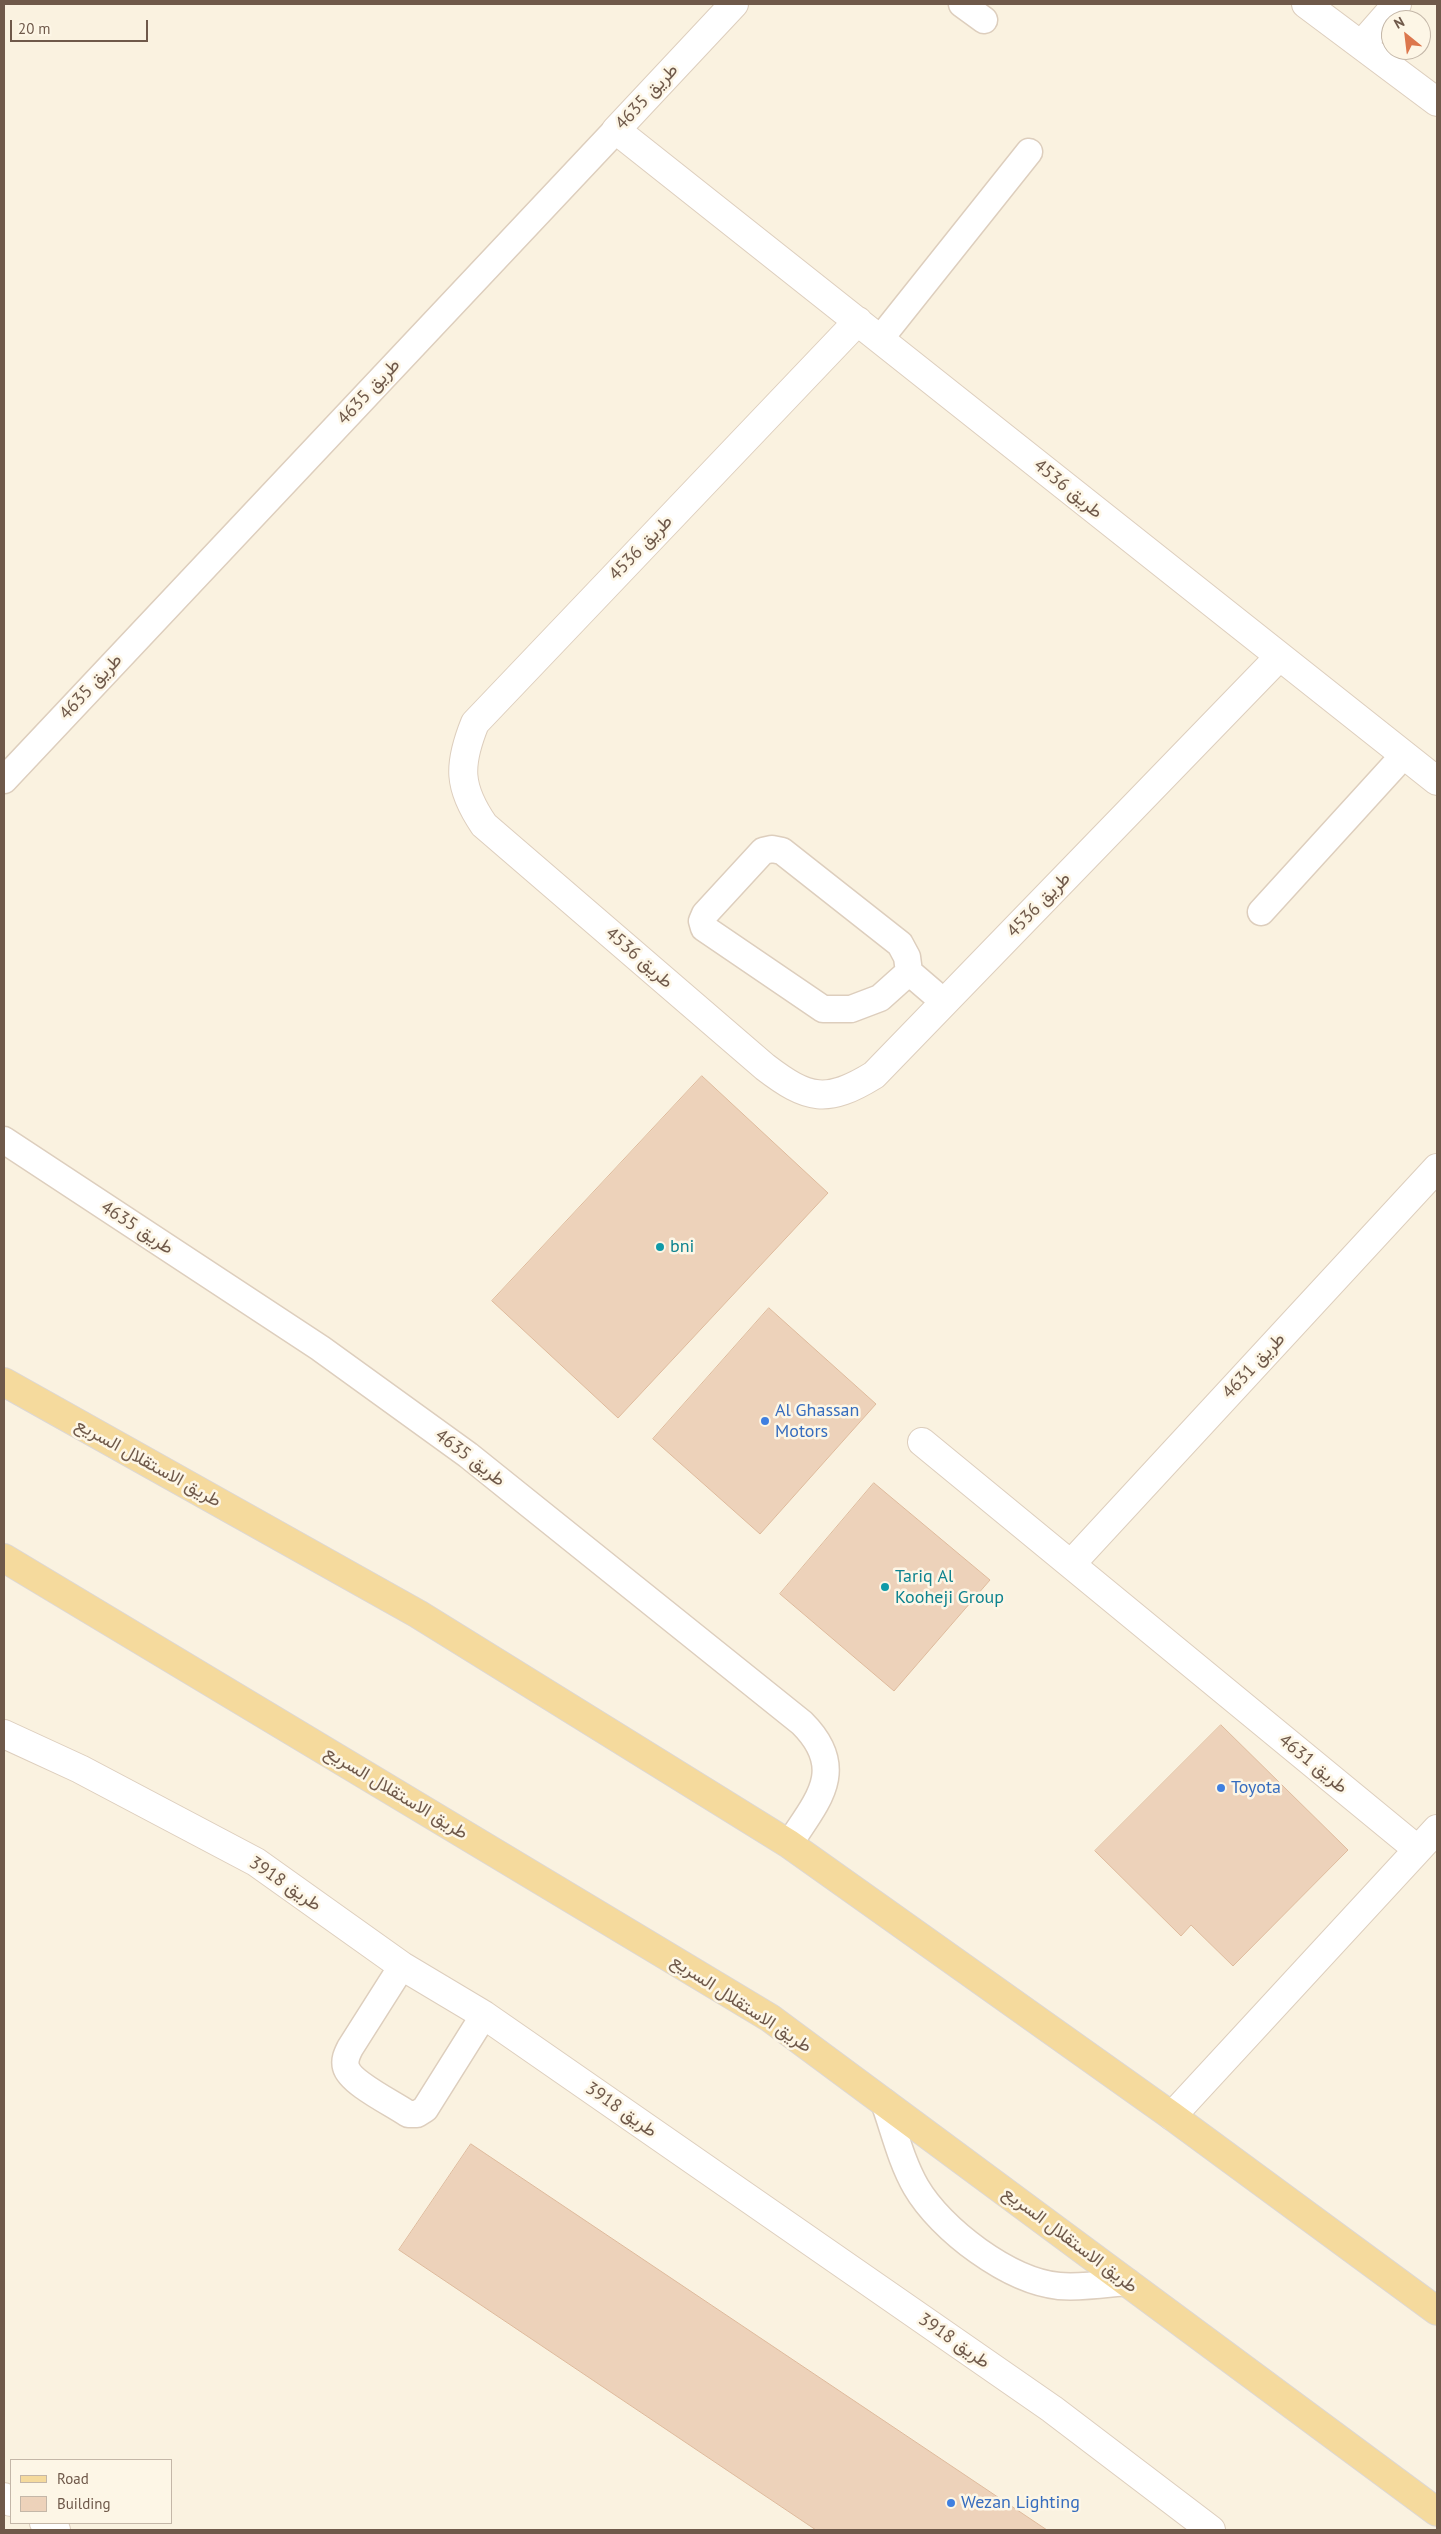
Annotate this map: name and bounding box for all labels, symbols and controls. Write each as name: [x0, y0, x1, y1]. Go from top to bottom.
scale bar: [12, 10, 150, 42]
north arrow: [1381, 10, 1431, 60]
text: N: [1391, 13, 1408, 33]
text: 20 m: [18, 19, 51, 38]
street label: طريق 4635: [611, 60, 683, 134]
street label: طريق 4635: [333, 355, 405, 429]
street label: طريق 4536: [1029, 455, 1107, 523]
street label: طريق 4536: [605, 511, 677, 585]
street label: طريق 4635: [55, 650, 127, 724]
street label: طريق 4536: [1003, 868, 1075, 942]
street label: طريق 4536: [601, 923, 677, 993]
street label: طريق 4635: [97, 1197, 177, 1259]
place label: bni: [670, 1236, 694, 1258]
marker: bni: [654, 1241, 666, 1253]
street label: طريق 4631: [1218, 1329, 1290, 1403]
place label: Al Ghassan Motors: [775, 1400, 859, 1442]
street label: طريق الاستقلال السريع: [71, 1414, 225, 1512]
marker: Al Ghassan Motors: [759, 1415, 771, 1427]
street label: طريق 4635: [431, 1425, 509, 1491]
place label: Tariq Al Kooheji Group: [895, 1566, 1004, 1608]
marker: Tariq Al Kooheji Group: [879, 1581, 891, 1593]
street label: طريق 4631: [1274, 1730, 1352, 1798]
street label: طريق الاستقلال السريع: [320, 1742, 472, 1844]
place label: Toyota: [1231, 1777, 1281, 1799]
marker: Toyota: [1215, 1782, 1227, 1794]
street label: طريق 3918: [245, 1852, 325, 1916]
street label: طريق الاستقلال السريع: [667, 1950, 815, 2058]
street label: طريق 3918: [581, 2078, 661, 2142]
street label: طريق الاستقلال السريع: [998, 2182, 1142, 2298]
street label: طريق 3918: [914, 2309, 994, 2373]
legend: [10, 2459, 172, 2524]
text: Road: [57, 2469, 89, 2488]
place label: Wezan Lighting: [961, 2492, 1080, 2514]
text: Building: [57, 2494, 111, 2513]
marker: Wezan Lighting: [945, 2497, 957, 2509]

